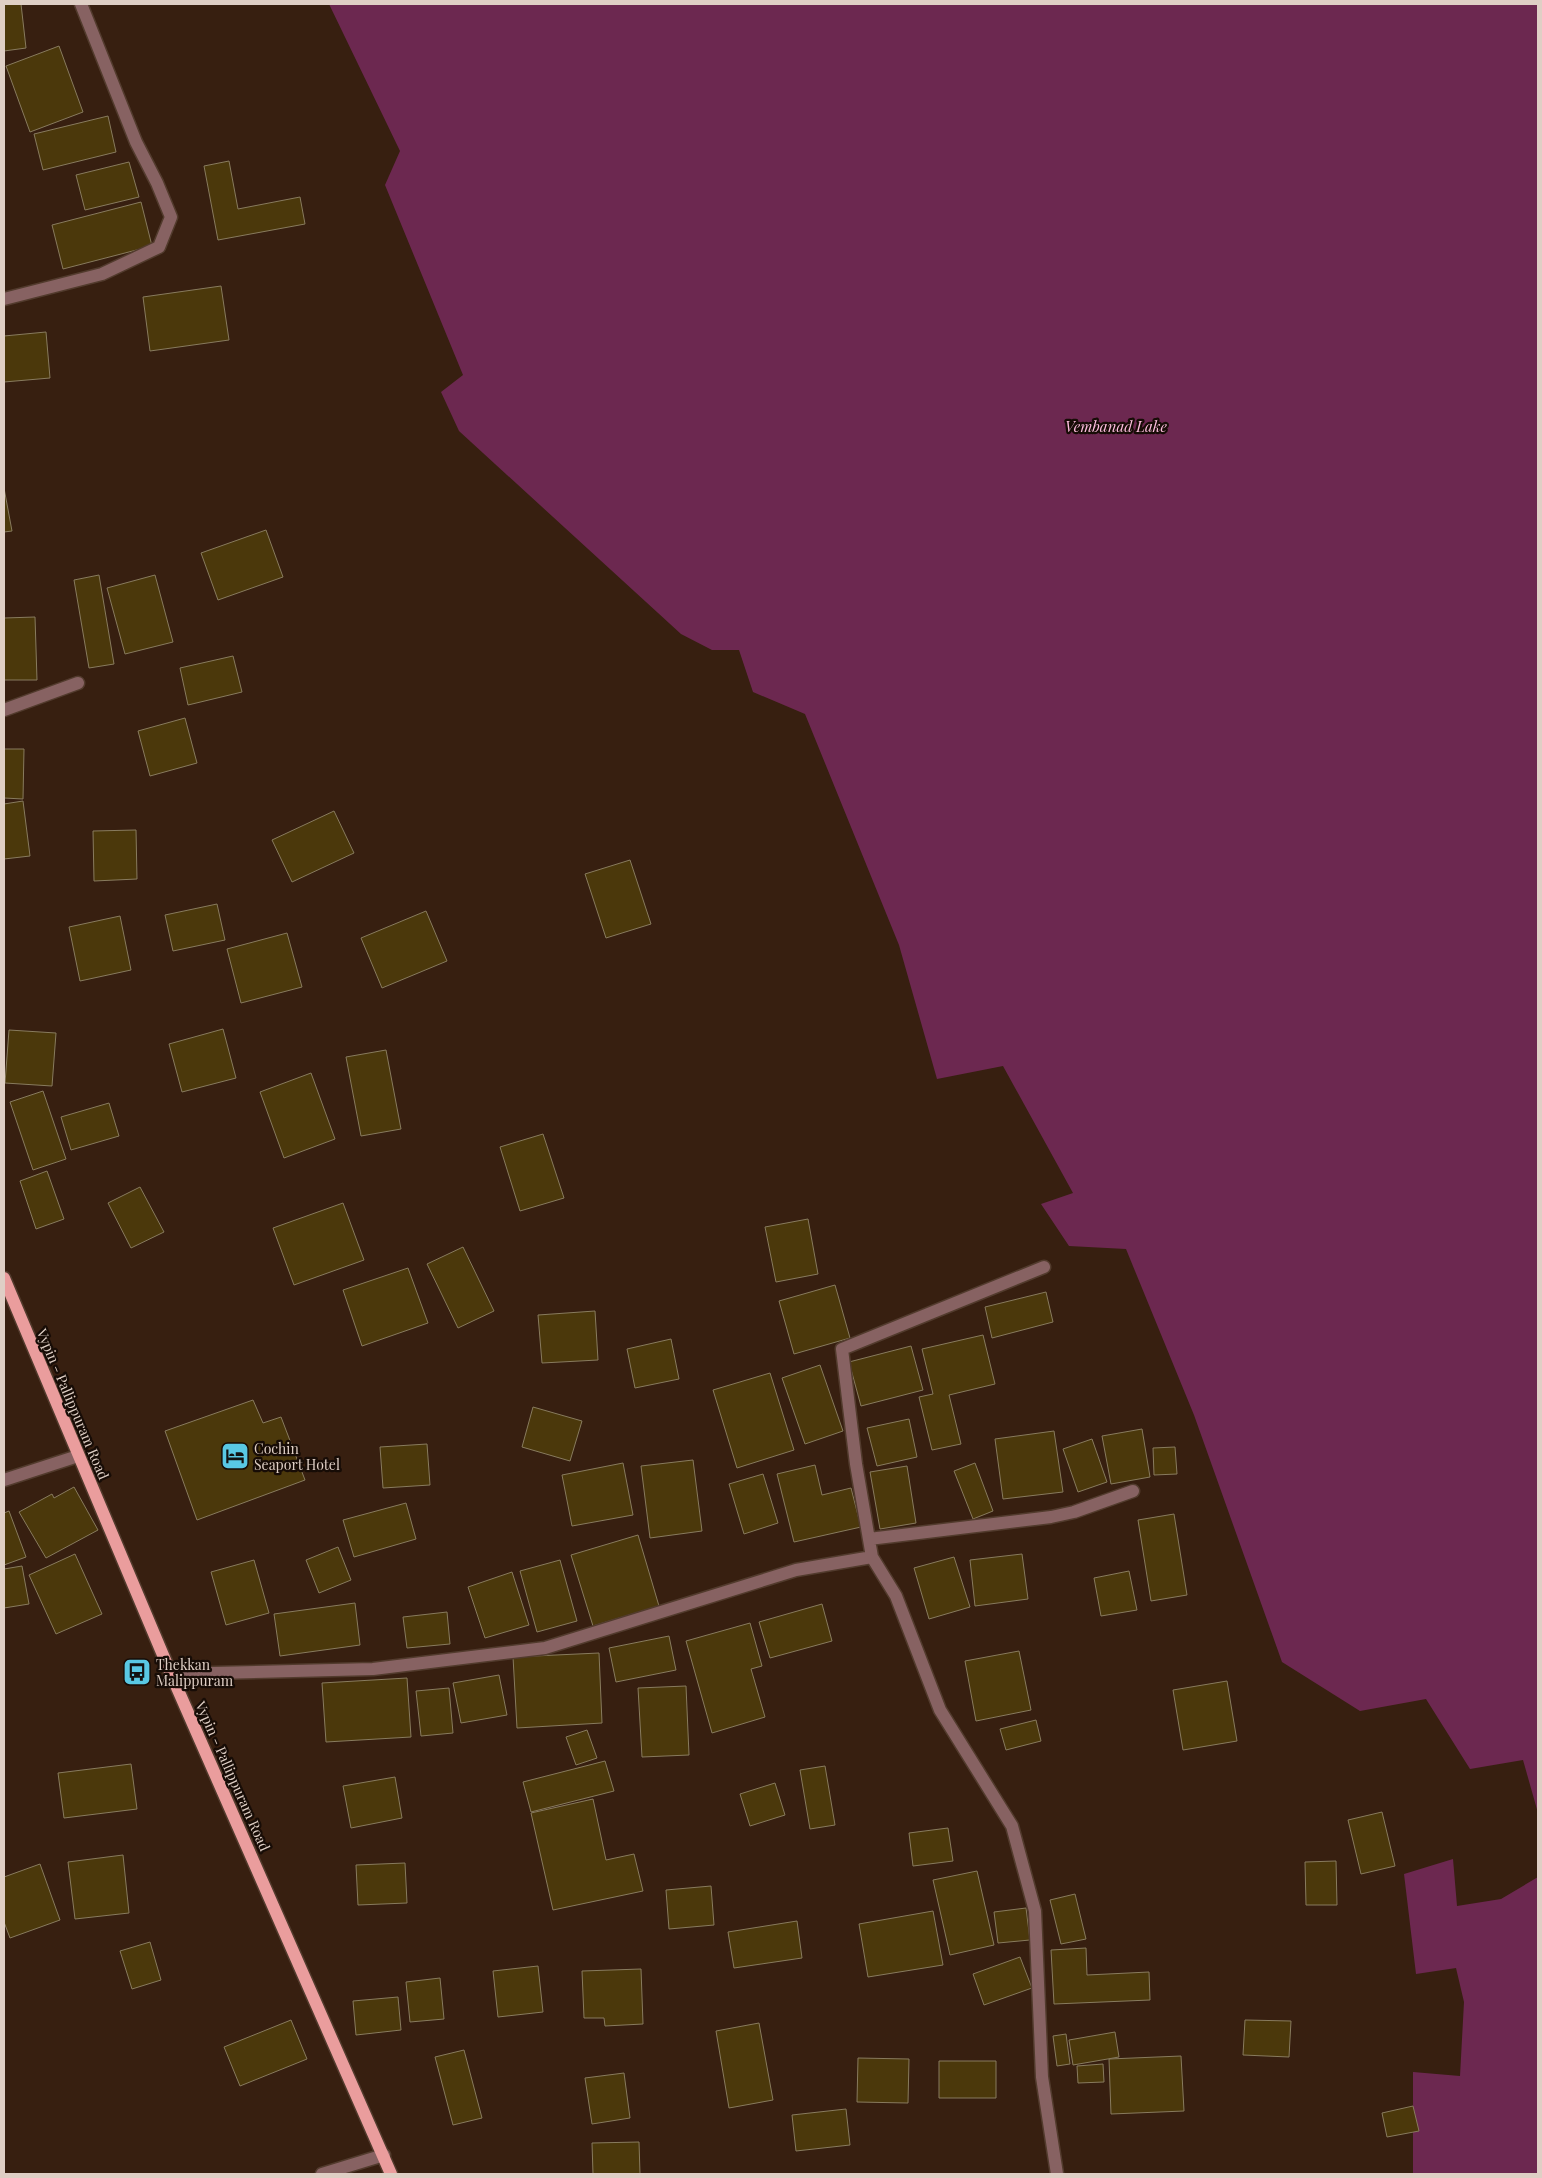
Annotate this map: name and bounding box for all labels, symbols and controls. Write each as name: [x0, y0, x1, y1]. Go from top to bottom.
water label: Vembanad Lake: [1065, 416, 1168, 436]
street label: Vypin - Pallippuram Road: [32, 1325, 113, 1482]
place label: Cochin Seaport Hotel: [254, 1439, 340, 1474]
hotel icon: Cochin Seaport Hotel: [220, 1441, 250, 1471]
place label: Thekkan Malippuram: [156, 1655, 234, 1690]
bus stop icon: Thekkan Malippuram: [122, 1657, 152, 1687]
street label: Vypin - Pallippuram Road: [191, 1697, 275, 1854]

